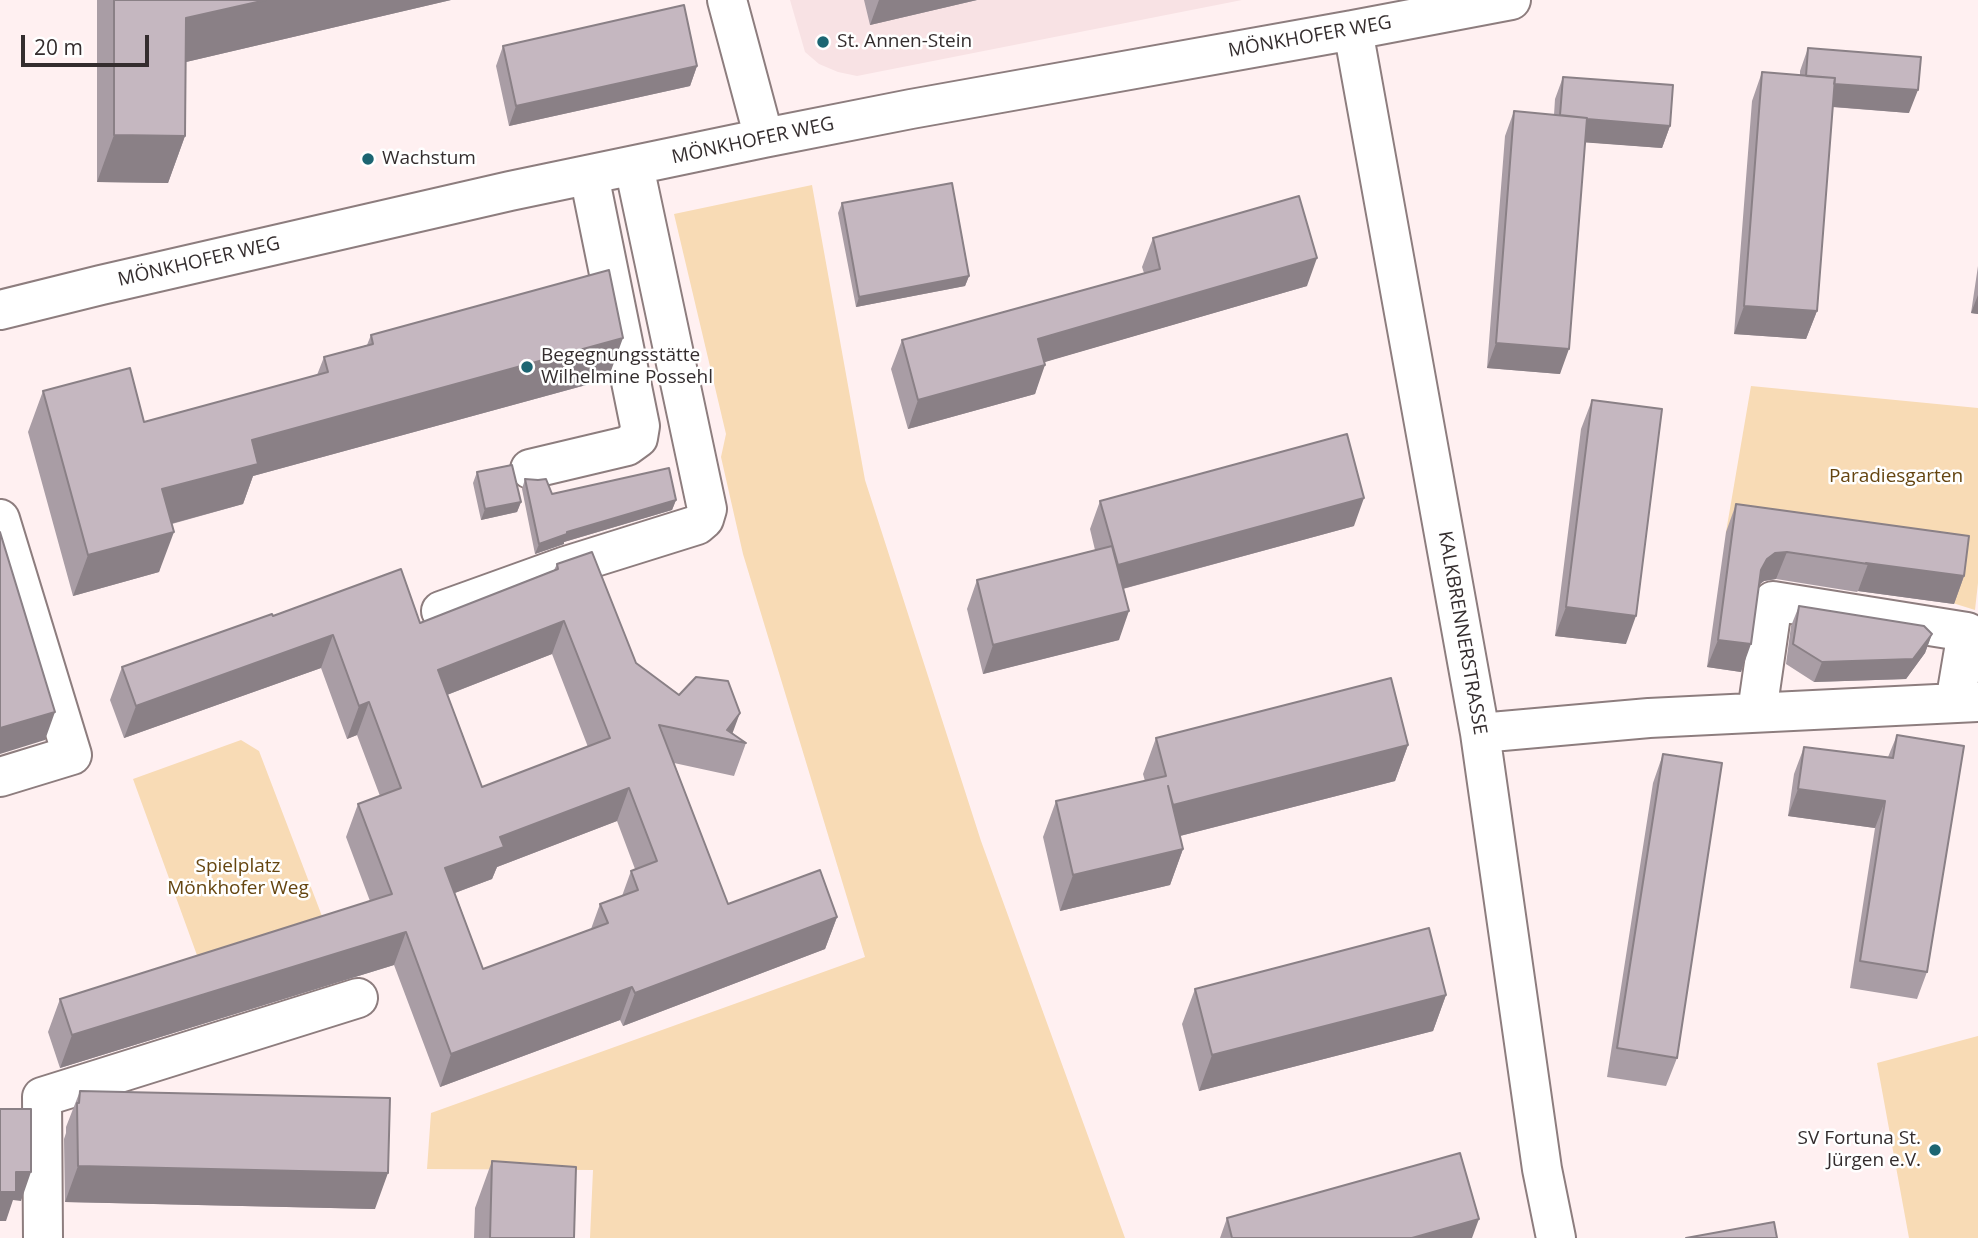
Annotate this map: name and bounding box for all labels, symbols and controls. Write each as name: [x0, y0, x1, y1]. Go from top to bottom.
street label: MÖNKHOFER WEG: [1227, 11, 1393, 63]
scale bar: [24, 21, 152, 65]
place label: St. Annen-Stein: [837, 31, 972, 53]
text: 20 m: [34, 33, 83, 61]
marker: St. Annen-Stein: [815, 34, 831, 50]
street label: MÖNKHOFER WEG: [670, 113, 836, 169]
place label: Wachstum: [382, 148, 476, 170]
marker: Wachstum: [360, 151, 376, 167]
street label: MÖNKHOFER WEG: [116, 232, 282, 292]
place label: Begegnungsstätte Wilhelmine Possehl: [541, 345, 713, 389]
marker: Begegnungsstätte Wilhelmine Possehl: [519, 359, 535, 375]
park label: Paradiesgarten: [1829, 466, 1963, 488]
street label: KALKBRENNERSTRASSE: [1433, 529, 1491, 737]
park label: Spielplatz Mönkhofer Weg: [167, 856, 309, 900]
place label: SV Fortuna St. Jürgen e.V.: [1798, 1128, 1921, 1172]
marker: SV Fortuna St. Jürgen e.V.: [1927, 1142, 1943, 1158]

